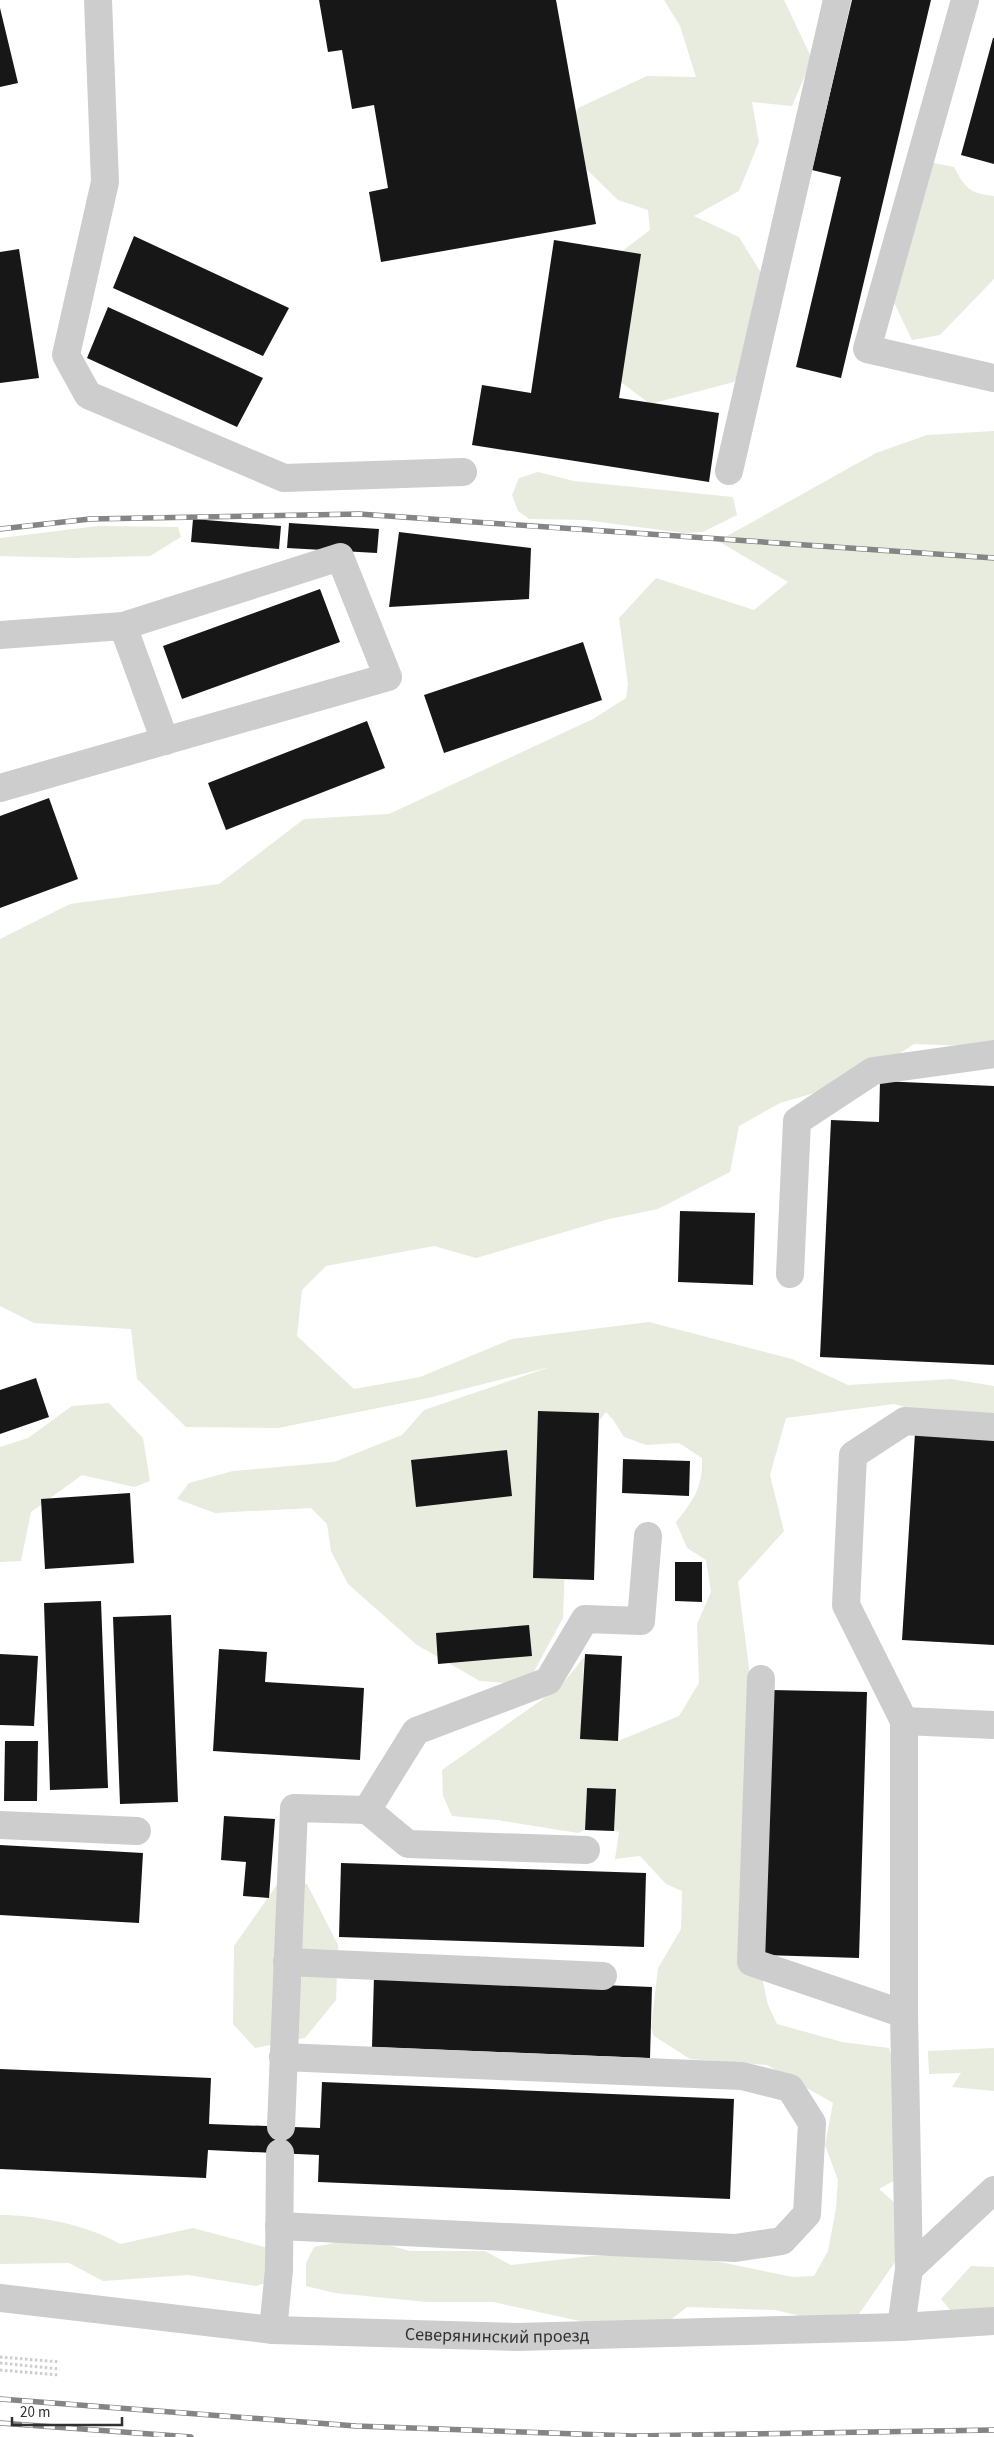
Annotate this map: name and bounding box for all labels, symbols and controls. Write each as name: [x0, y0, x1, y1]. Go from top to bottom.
street label: Северянинский проезд: [404, 2322, 590, 2350]
scale bar: [12, 2394, 122, 2426]
text: 20 m: [20, 2402, 50, 2423]

